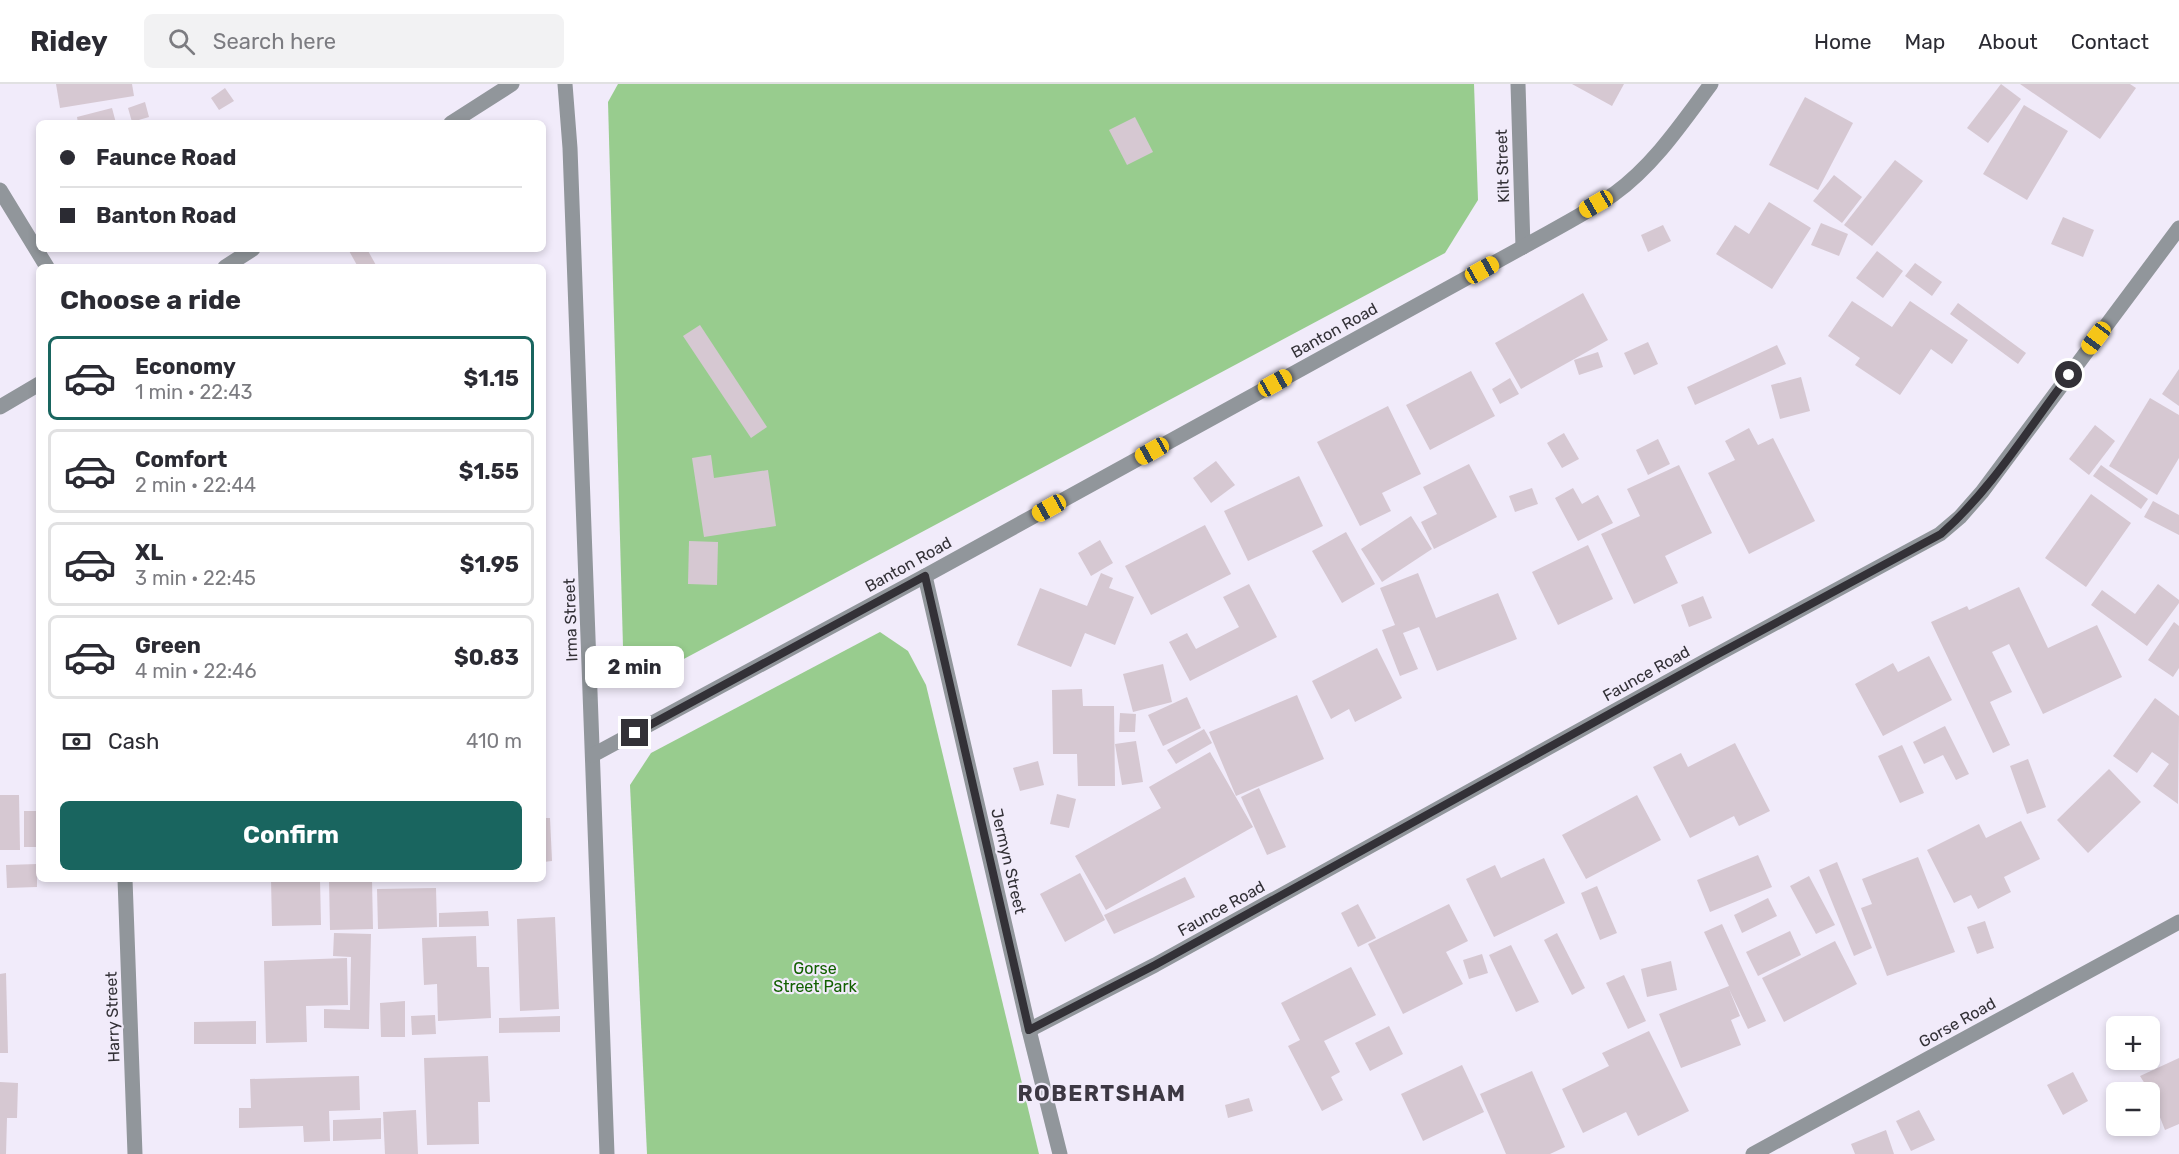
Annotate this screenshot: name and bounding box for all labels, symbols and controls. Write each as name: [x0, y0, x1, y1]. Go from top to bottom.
search box: [144, 14, 564, 68]
text: Ridey: [30, 25, 108, 58]
icon: search: [165, 25, 198, 58]
text: Search here: [213, 28, 336, 55]
text: Home: [1814, 29, 1871, 54]
text: Map: [1904, 29, 1945, 54]
text: About: [1978, 29, 2038, 54]
text: Contact: [2071, 29, 2149, 54]
street label: Kilt Street: [1492, 129, 1513, 203]
text: Faunce Road: [96, 144, 236, 171]
car: [1576, 187, 1616, 221]
text: Banton Road: [96, 202, 236, 229]
car: [1462, 253, 1502, 287]
text: Choose a ride: [60, 284, 241, 316]
street label: Banton Road: [1288, 299, 1381, 362]
car: [2078, 318, 2114, 358]
icon: car: [63, 351, 117, 405]
text: Economy: [135, 353, 236, 380]
route start: [2055, 361, 2082, 388]
text: $1.15: [463, 365, 519, 392]
car: [1255, 366, 1295, 400]
text: 1 min · 22:43: [135, 380, 253, 404]
car: [1132, 434, 1172, 468]
icon: car: [63, 444, 117, 498]
text: Comfort: [135, 446, 227, 473]
text: $1.55: [459, 458, 519, 485]
text: 2 min · 22:44: [135, 473, 256, 497]
car: [1029, 491, 1069, 525]
street label: Banton Road: [862, 533, 955, 596]
icon: car: [63, 537, 117, 591]
text: XL: [135, 539, 163, 566]
text: $1.95: [460, 551, 519, 578]
text: 3 min · 22:45: [135, 566, 256, 590]
street label: Irma Street: [560, 578, 581, 662]
icon: car: [63, 630, 117, 684]
text: Green: [135, 632, 201, 659]
street label: Faunce Road: [1599, 642, 1693, 705]
text: $0.83: [454, 644, 519, 671]
callout: 2 min: [586, 646, 684, 688]
text: 2 min: [607, 655, 662, 679]
text: 4 min · 22:46: [135, 659, 257, 683]
route end: [621, 719, 648, 746]
icon: cash: [60, 725, 93, 758]
text: Cash: [108, 728, 159, 755]
text: 410 m: [466, 729, 522, 753]
button: Confirm: [60, 801, 522, 870]
street label: Jermyn Street: [987, 806, 1030, 916]
street label: Faunce Road: [1174, 877, 1268, 940]
park label: Gorse Street Park: [773, 959, 857, 996]
street label: Harry Street: [101, 971, 124, 1063]
street label: Gorse Road: [1915, 993, 1999, 1051]
map controls: [2106, 1016, 2160, 1136]
button: +: [2106, 1016, 2160, 1070]
district label: ROBERTSHAM: [1017, 1080, 1187, 1107]
button: −: [2106, 1082, 2160, 1136]

